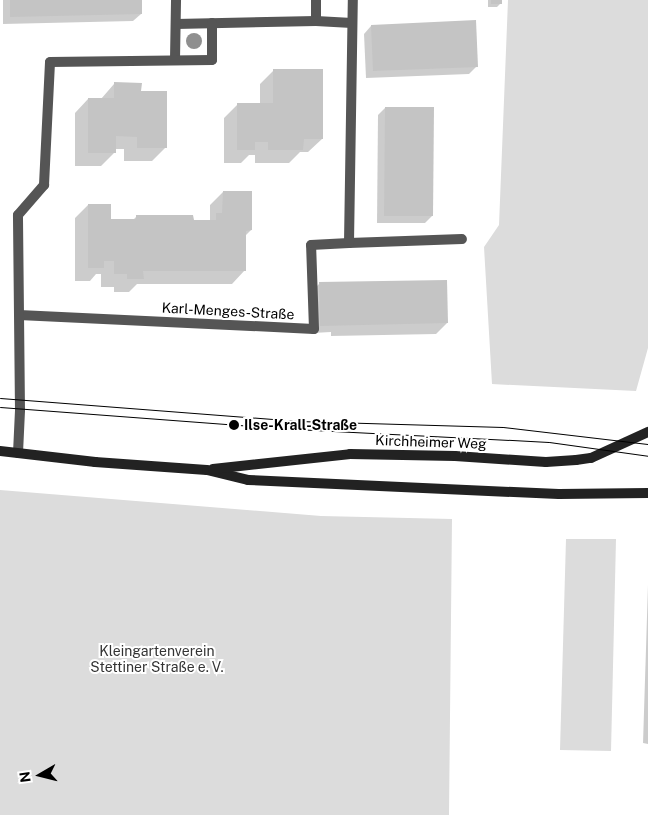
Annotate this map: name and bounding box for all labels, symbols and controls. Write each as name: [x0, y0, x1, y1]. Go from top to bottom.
street label: Karl-Menges-Straße: [161, 299, 295, 323]
place label: Ilse-Krall-Straße: [244, 417, 357, 433]
marker: Ilse-Krall-Straße: [228, 419, 240, 431]
street label: Kirchheimer Weg: [375, 432, 487, 452]
park label: Kleingartenverein Stettiner Straße e. V.: [90, 643, 224, 676]
north arrow: [15, 750, 65, 800]
text: N: [16, 771, 34, 784]

